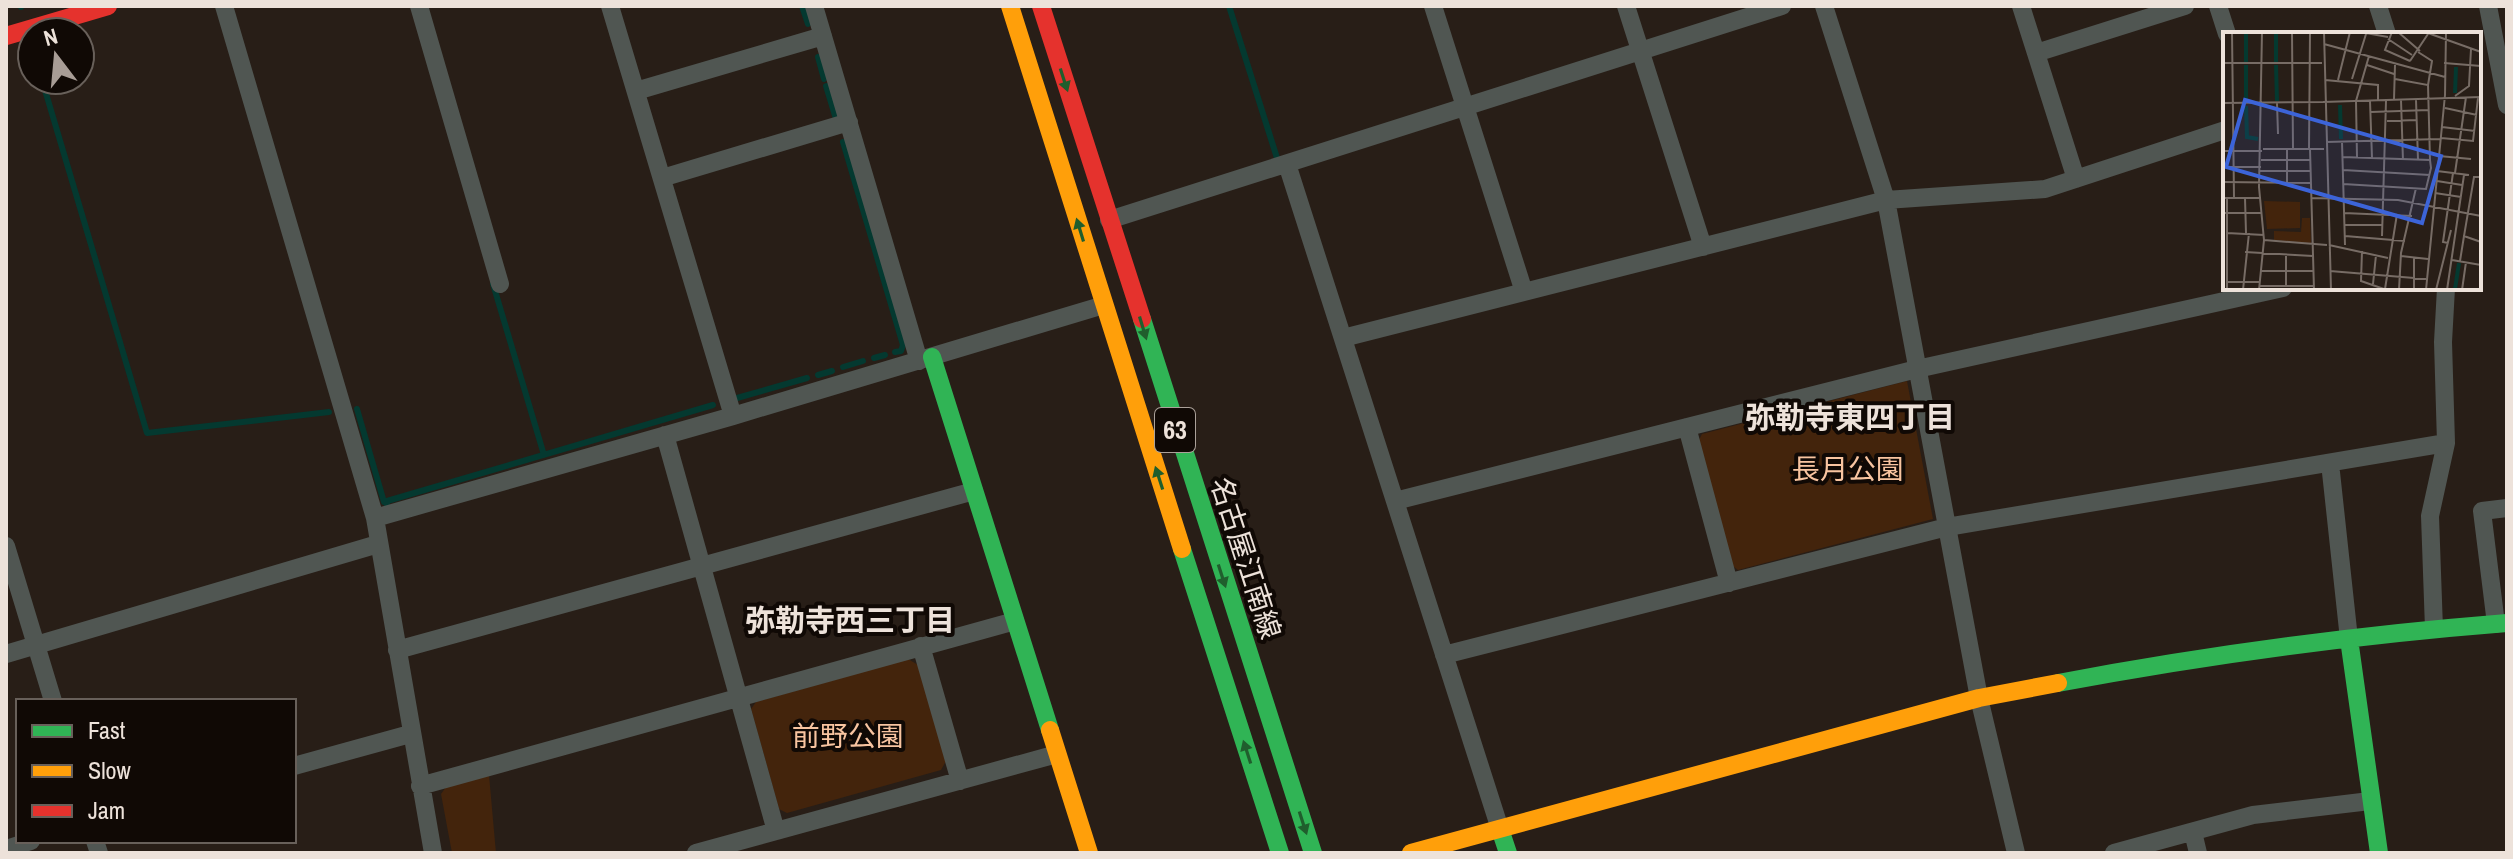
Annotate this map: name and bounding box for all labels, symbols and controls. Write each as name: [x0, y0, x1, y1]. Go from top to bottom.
north arrow: [16, 16, 96, 96]
text: N: [40, 21, 61, 53]
inset map: [2223, 32, 2481, 290]
one-way arrow: [1059, 69, 1071, 93]
one-way arrow: [1073, 218, 1086, 242]
one-way arrow: [1137, 316, 1150, 340]
district label: 弥勒寺東四丁目: [1745, 397, 1955, 437]
road number: 63: [1155, 408, 1195, 452]
park label: 長月公園: [1792, 450, 1904, 488]
one-way arrow: [1152, 466, 1164, 490]
street label: 名古屋江南線: [1202, 472, 1290, 644]
one-way arrow: [1216, 564, 1229, 588]
district label: 弥勒寺西三丁目: [745, 600, 955, 640]
legend: [16, 699, 296, 843]
text: Fast: [88, 714, 126, 746]
park label: 前野公園: [792, 717, 904, 755]
one-way arrow: [1240, 740, 1253, 764]
text: Slow: [88, 754, 131, 786]
text: Jam: [88, 794, 125, 826]
one-way arrow: [1297, 811, 1309, 835]

